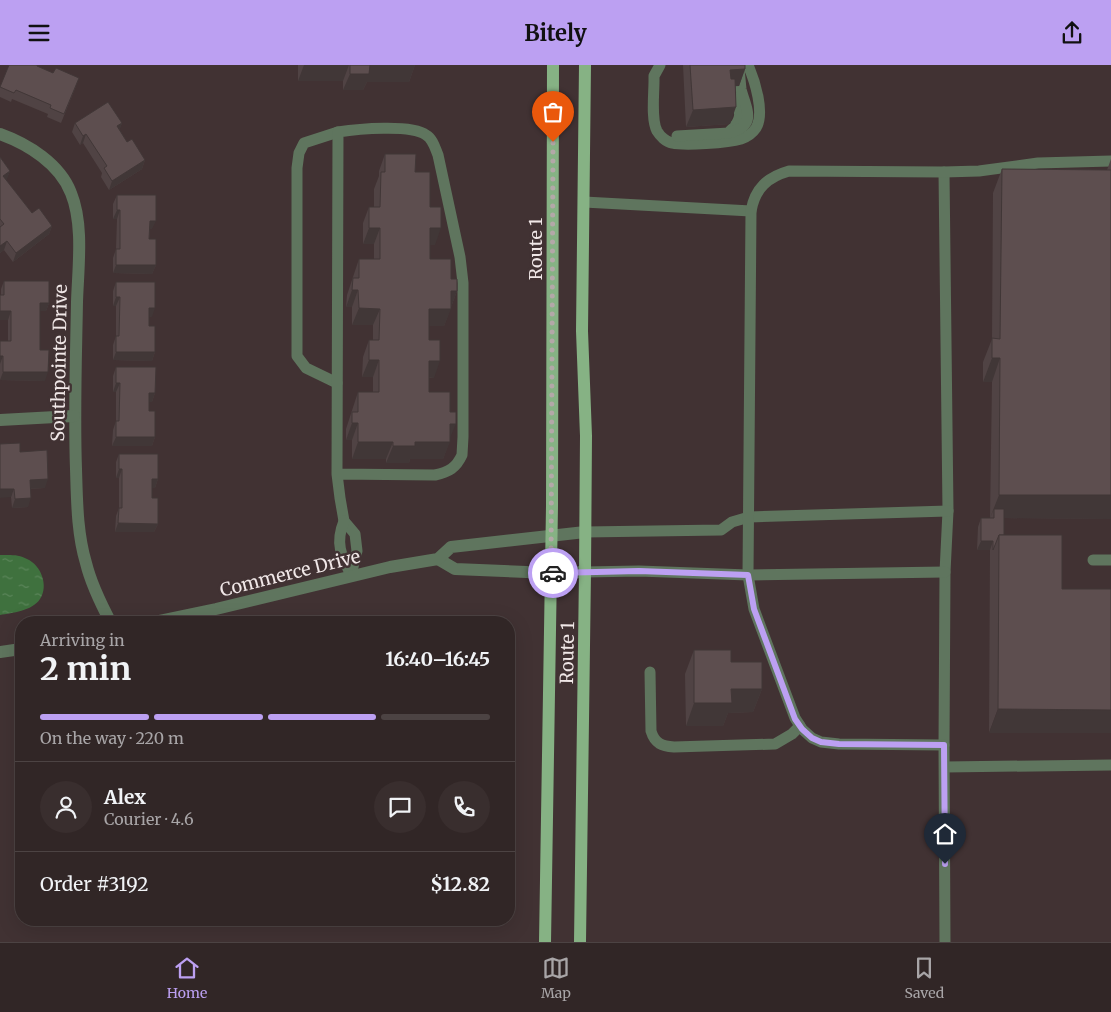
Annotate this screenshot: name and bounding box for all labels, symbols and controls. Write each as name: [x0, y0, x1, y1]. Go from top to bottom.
icon: menu: [25, 19, 53, 47]
text: Bitely: [524, 19, 587, 47]
icon: share: [1058, 19, 1086, 47]
pin: [532, 91, 574, 142]
icon: bag: [539, 98, 567, 126]
street label: Route 1: [524, 218, 547, 280]
street label: Southpointe Drive: [46, 284, 72, 442]
street label: Commerce Drive: [217, 544, 363, 602]
courier: [528, 548, 578, 598]
icon: car: [539, 559, 567, 587]
street label: Route 1: [555, 622, 579, 684]
text: Arriving in: [40, 630, 125, 650]
text: 16:40–16:45: [385, 647, 490, 671]
text: 2 min: [40, 649, 131, 689]
text: On the way · 220 m: [40, 728, 184, 748]
button: person: [40, 781, 92, 833]
button: chat: [374, 781, 426, 833]
button: phone: [438, 781, 490, 833]
text: Alex: [104, 785, 146, 809]
text: Courier · 4.6: [104, 809, 194, 829]
pin: [924, 813, 966, 864]
icon: home: [931, 820, 959, 848]
text: Order #3192: [40, 872, 148, 896]
text: $12.82: [430, 872, 490, 896]
tab: Home: [167, 954, 207, 1002]
tab: Map: [541, 954, 571, 1002]
tab: Saved: [904, 954, 944, 1002]

